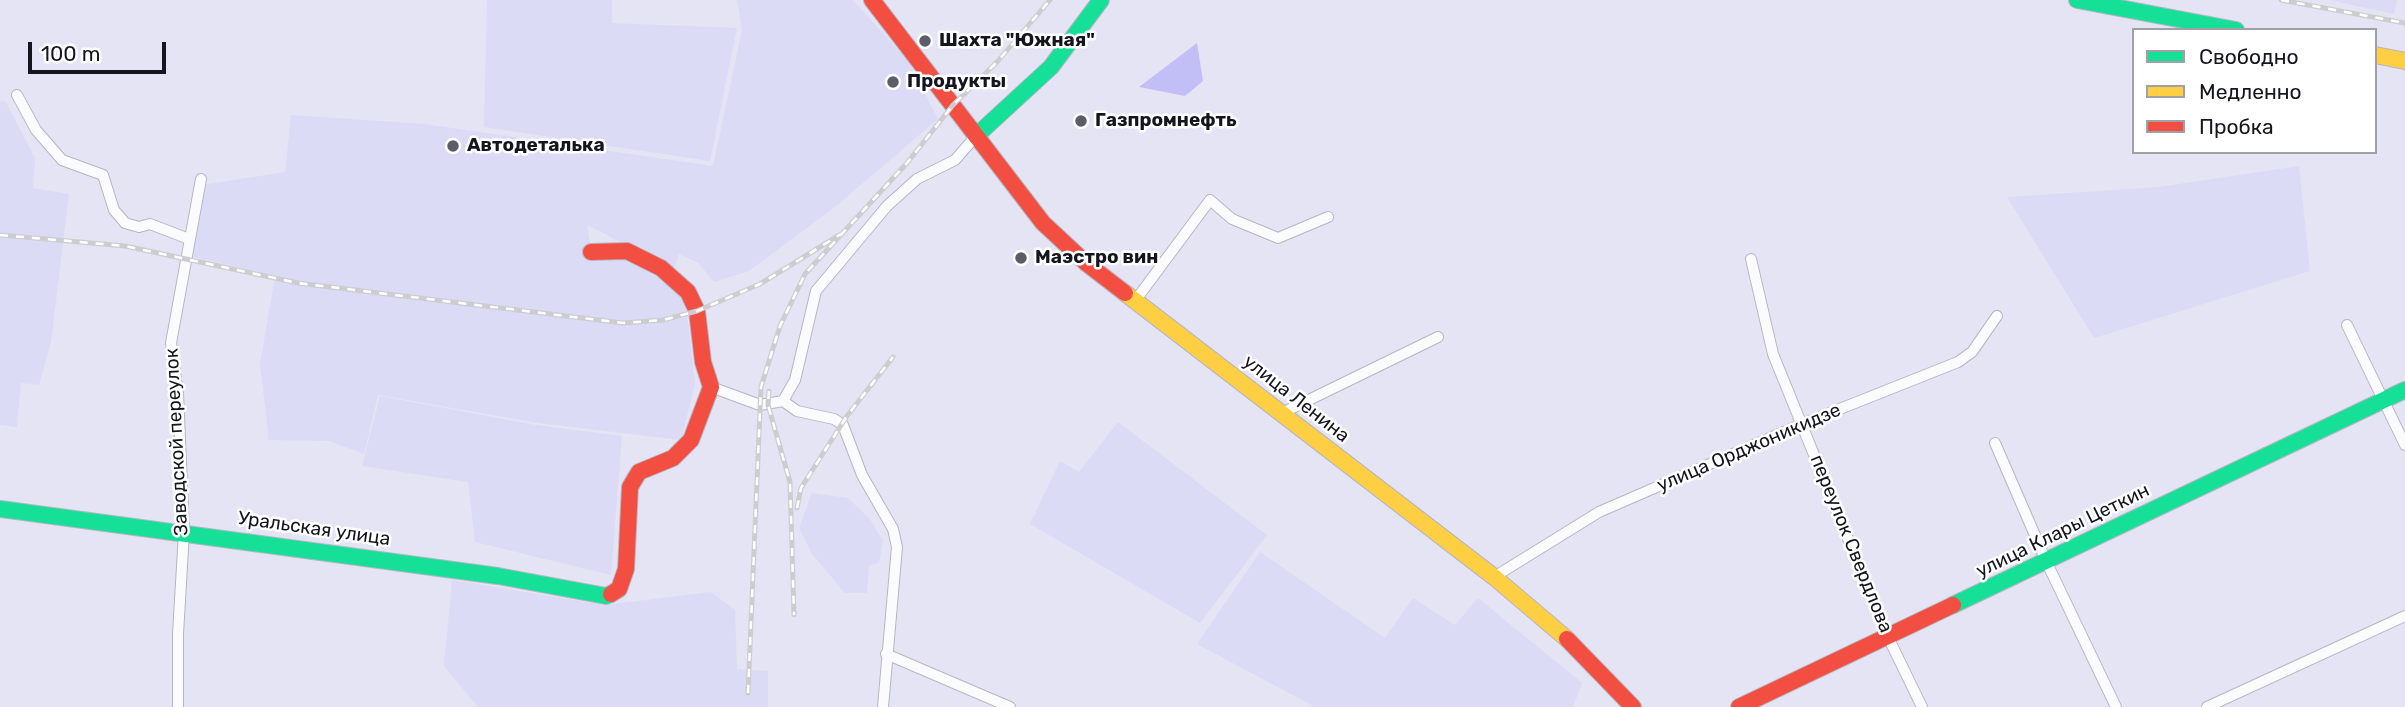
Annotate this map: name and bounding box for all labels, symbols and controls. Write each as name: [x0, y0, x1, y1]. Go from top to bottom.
scale bar: [32, 28, 170, 72]
legend: [2132, 28, 2377, 154]
place label: Шахта "Южная": [939, 30, 1095, 52]
marker: Шахта "Южная": [917, 33, 933, 49]
text: 100 m: [41, 41, 100, 66]
text: Свободно: [2199, 44, 2299, 69]
place label: Продукты: [907, 71, 1006, 93]
marker: Продукты: [885, 74, 901, 90]
text: Медленно: [2199, 79, 2302, 104]
place label: Газпромнефть: [1095, 110, 1237, 132]
marker: Газпромнефть: [1073, 113, 1089, 129]
text: Пробка: [2199, 114, 2274, 139]
place label: Автодеталька: [467, 135, 605, 157]
marker: Автодеталька: [445, 138, 461, 154]
place label: Маэстро вин: [1035, 247, 1158, 269]
marker: Маэстро вин: [1013, 250, 1029, 266]
street label: Заводской переулок: [161, 348, 193, 536]
street label: улица Ленина: [1238, 350, 1354, 448]
street label: улица Орджоникидзе: [1654, 399, 1844, 497]
street label: переулок Свердлова: [1805, 452, 1897, 636]
street label: улица Клары Цеткин: [1973, 479, 2153, 583]
street label: Уральская улица: [236, 507, 392, 551]

